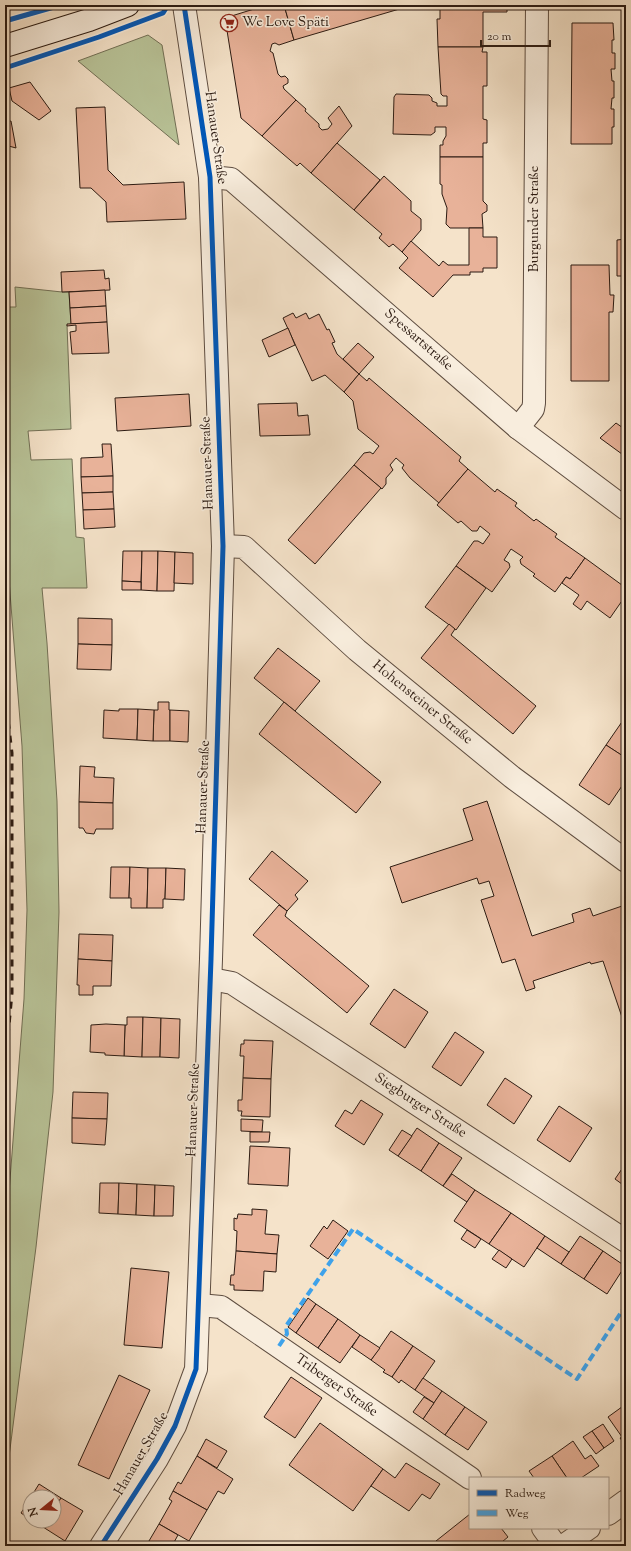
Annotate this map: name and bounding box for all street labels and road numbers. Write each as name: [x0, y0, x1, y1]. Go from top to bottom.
street label: Hanauer Straße: [199, 90, 231, 186]
street label: Burgunder Straße: [525, 166, 545, 272]
street label: Spessartstraße: [379, 304, 457, 376]
street label: Hanauer Straße: [196, 416, 220, 510]
street label: Hohensteiner Straße: [368, 656, 476, 750]
street label: Hanauer Straße: [192, 740, 216, 834]
street label: Hanauer Straße: [182, 1063, 206, 1157]
street label: Siegburger Straße: [370, 1069, 470, 1143]
street label: Triberger Straße: [290, 1350, 382, 1422]
street label: Hanauer Straße: [110, 1408, 174, 1500]

